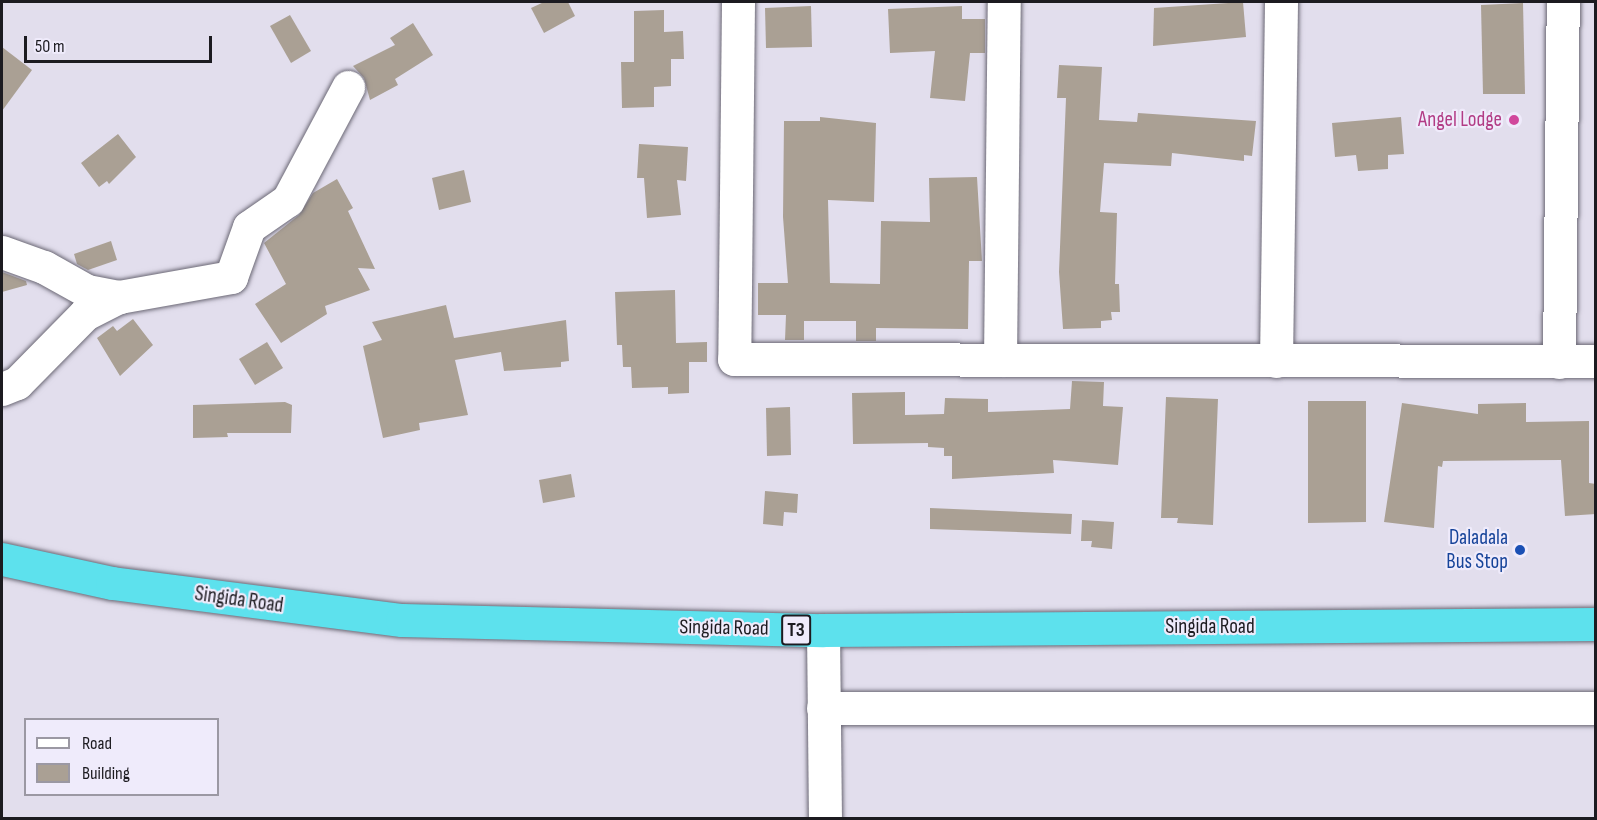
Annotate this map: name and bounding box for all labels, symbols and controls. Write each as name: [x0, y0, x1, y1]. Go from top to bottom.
scale bar: [27, 24, 214, 62]
text: 50 m: [35, 36, 65, 57]
place label: Angel Lodge: [1418, 107, 1502, 133]
marker: Angel Lodge: [1507, 113, 1521, 127]
place label: Daladala Bus Stop: [1446, 525, 1508, 575]
marker: Daladala Bus Stop: [1513, 543, 1527, 557]
street label: Singida Road: [193, 581, 285, 619]
road number: T3: [781, 613, 811, 647]
street label: Singida Road: [1165, 614, 1255, 640]
street label: Singida Road: [679, 615, 769, 641]
legend: [24, 718, 219, 796]
text: Road: [82, 733, 112, 754]
text: Building: [82, 763, 130, 784]

